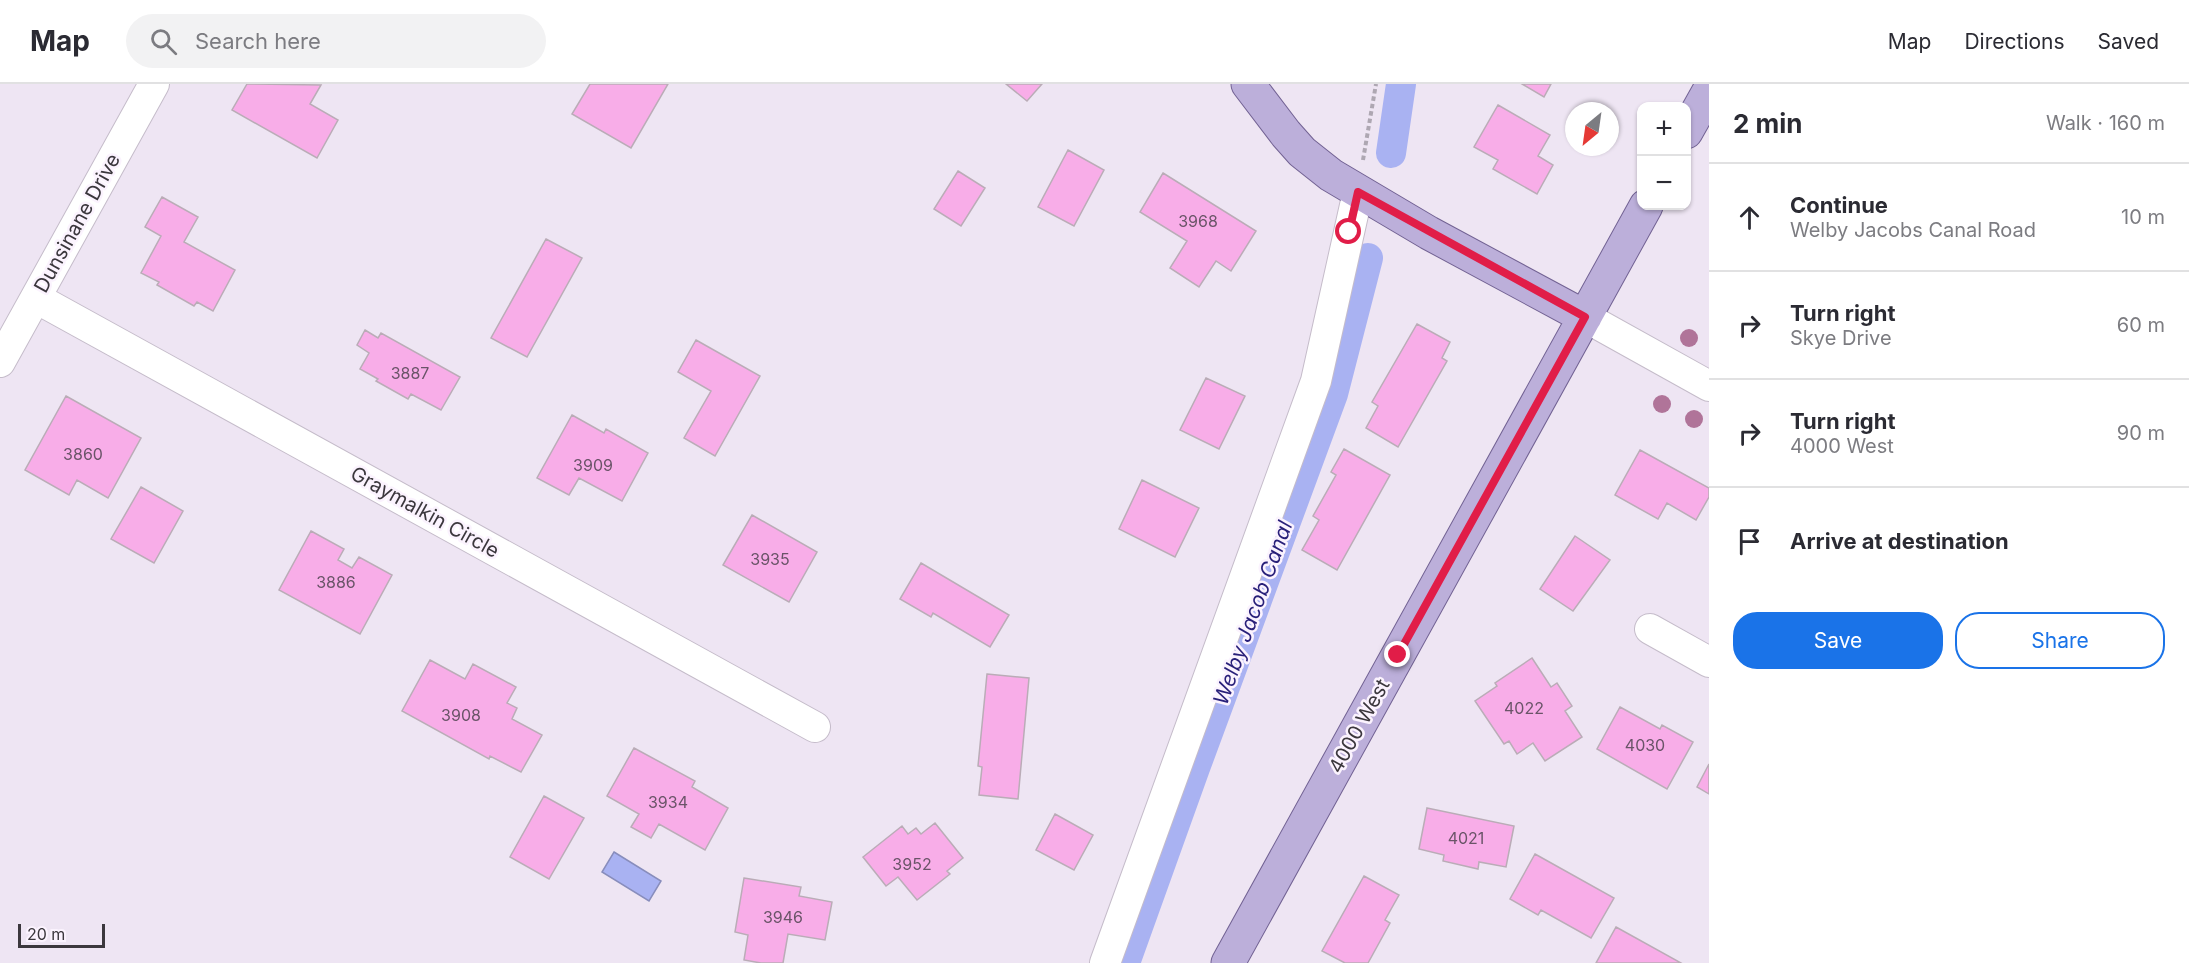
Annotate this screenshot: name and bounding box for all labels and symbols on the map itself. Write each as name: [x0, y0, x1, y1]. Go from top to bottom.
north arrow: [1565, 102, 1619, 156]
street label: Dunsinane Drive: [29, 149, 125, 297]
house number: 3968: [1178, 211, 1218, 231]
route start: [1335, 218, 1361, 244]
house number: 3887: [391, 363, 429, 383]
house number: 3860: [63, 444, 103, 464]
house number: 3909: [573, 455, 613, 475]
street label: Graymalkin Circle: [347, 461, 503, 563]
water label: Welby Jacob Canal: [1208, 517, 1298, 708]
house number: 3935: [750, 549, 790, 569]
house number: 3886: [316, 572, 356, 592]
route end: [1384, 641, 1410, 667]
street label: 4000 West: [1323, 674, 1395, 777]
house number: 4022: [1504, 698, 1544, 718]
house number: 3908: [441, 705, 481, 725]
house number: 4030: [1625, 735, 1665, 755]
house number: 3934: [648, 792, 688, 812]
house number: 4021: [1448, 828, 1484, 848]
house number: 3952: [892, 854, 932, 874]
house number: 3946: [763, 907, 803, 927]
scale bar: [18, 921, 105, 948]

